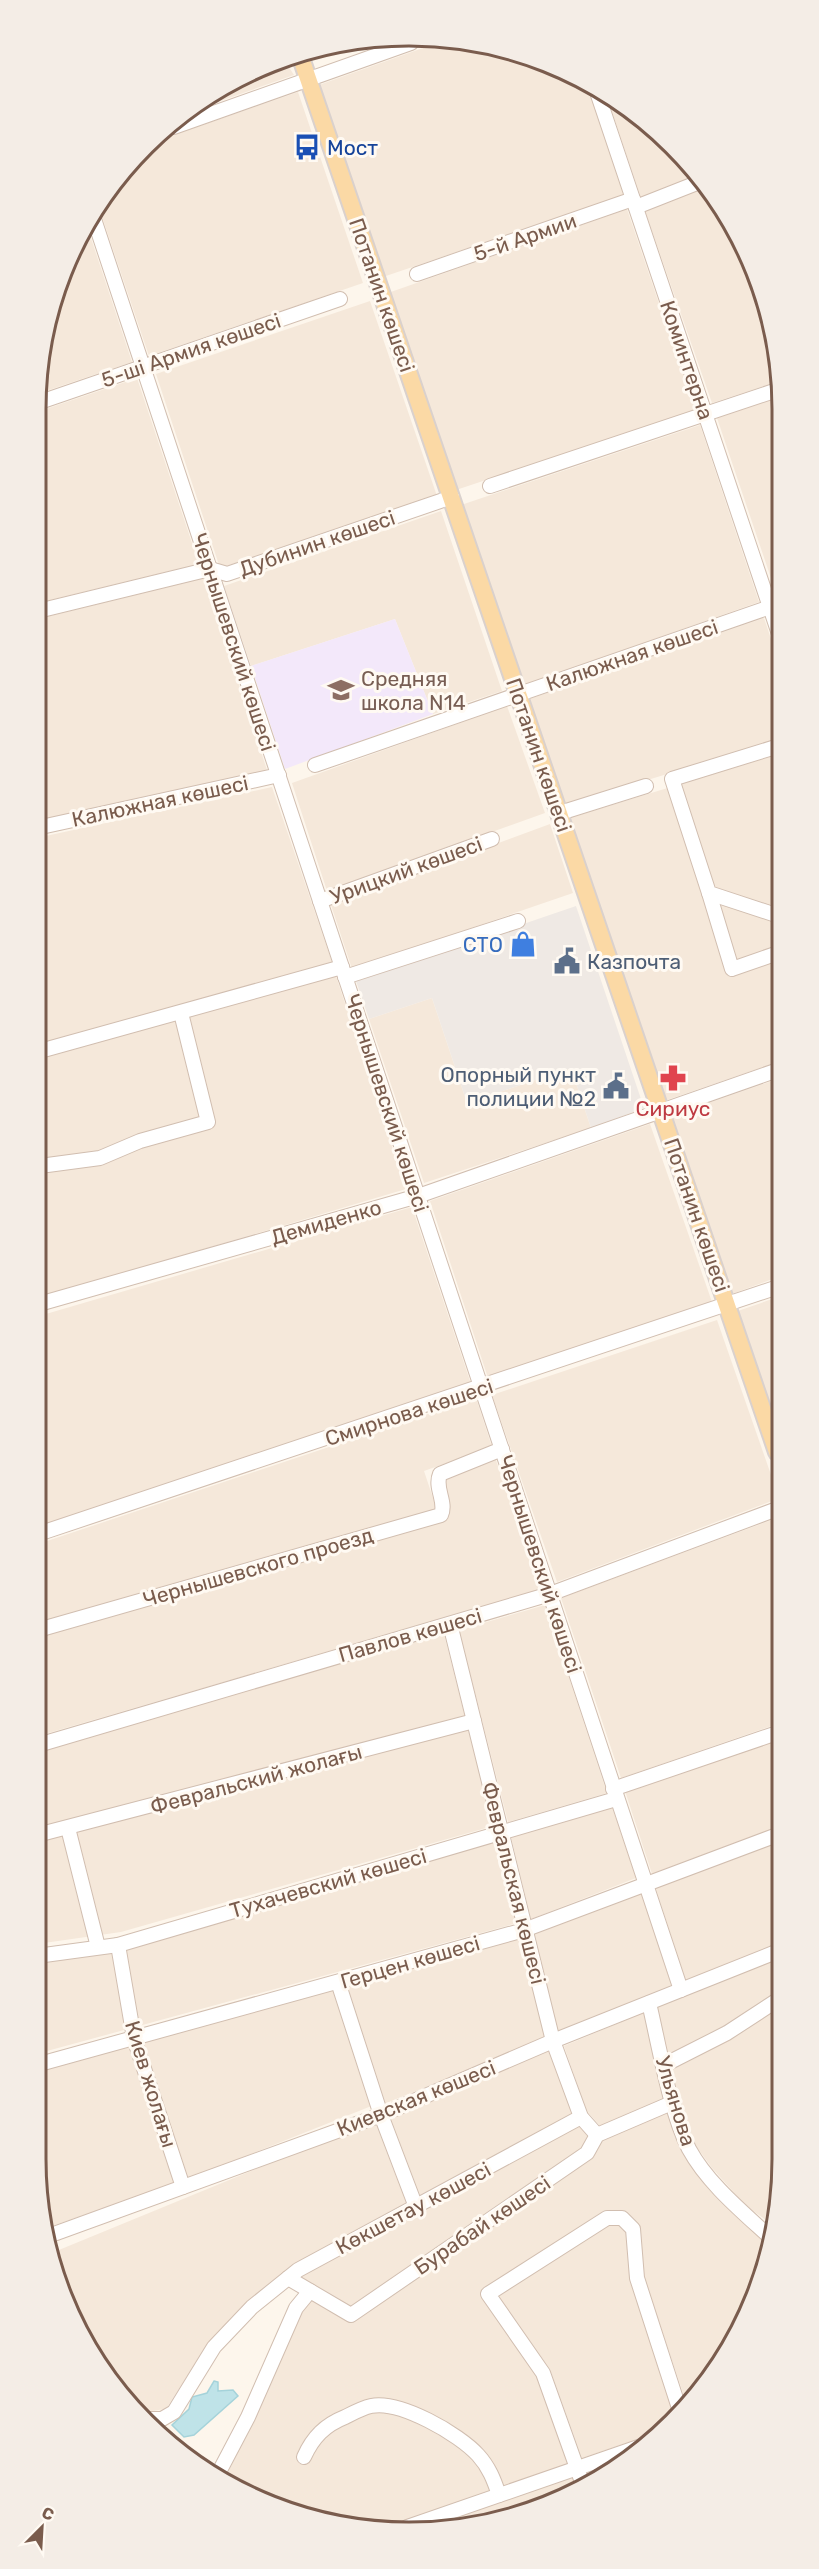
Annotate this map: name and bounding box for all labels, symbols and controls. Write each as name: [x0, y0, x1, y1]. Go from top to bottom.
bus stop icon: Мост: [292, 132, 322, 162]
place label: Мост: [327, 135, 378, 160]
street label: 5-й Армии: [470, 208, 580, 266]
street label: Потанин көшесі: [344, 215, 420, 375]
street label: Коминтерна: [655, 297, 719, 423]
street label: 5-ші Армия көшесі: [98, 308, 284, 392]
street label: Дубинин көшесі: [236, 505, 398, 581]
street label: Чернышевский көшесі: [187, 530, 281, 754]
street label: Калюжная көшесі: [543, 614, 721, 696]
place label: Средняя школа N14: [361, 666, 466, 715]
school or university icon: Средняя школа N14: [326, 675, 356, 705]
street label: Потанин көшесі: [501, 675, 577, 835]
street label: Калюжная көшесі: [69, 770, 251, 832]
street label: Урицкий көшесі: [327, 831, 485, 909]
shop icon: СТО: [508, 929, 538, 959]
place label: СТО: [463, 932, 503, 957]
public building icon: Казпочта: [552, 946, 582, 976]
place label: Казпочта: [587, 949, 681, 974]
street label: Чернышевский көшесі: [340, 991, 434, 1215]
place label: Опорный пункт полиции №2: [440, 1062, 596, 1111]
pharmacy icon: Сириус: [658, 1063, 688, 1093]
public building icon: Опорный пункт полиции №2: [601, 1071, 631, 1101]
place label: Сириус: [636, 1096, 710, 1121]
street label: Потанин көшесі: [659, 1135, 735, 1295]
street label: Демиденко: [268, 1194, 384, 1250]
street label: Смирнова көшесі: [322, 1373, 496, 1451]
street label: Чернышевский көшесі: [493, 1452, 587, 1676]
street label: Чернышевского проезд: [140, 1522, 376, 1612]
street label: Павлов көшесі: [336, 1603, 484, 1667]
street label: Февральский жолағы: [147, 1739, 365, 1819]
street label: Февральская көшесі: [477, 1779, 551, 1987]
street label: Тухачевский көшесі: [227, 1843, 429, 1923]
street label: Герцен көшесі: [338, 1930, 482, 1994]
street label: Киев жолағы: [120, 2018, 182, 2150]
street label: Ульянова: [650, 2053, 702, 2149]
street label: Киевская көшесі: [333, 2055, 499, 2141]
street label: Көкшетау көшесі: [331, 2157, 495, 2259]
street label: Бурабай көшесі: [409, 2170, 555, 2280]
north arrow: [12, 2497, 72, 2557]
text: С: [39, 2503, 57, 2525]

